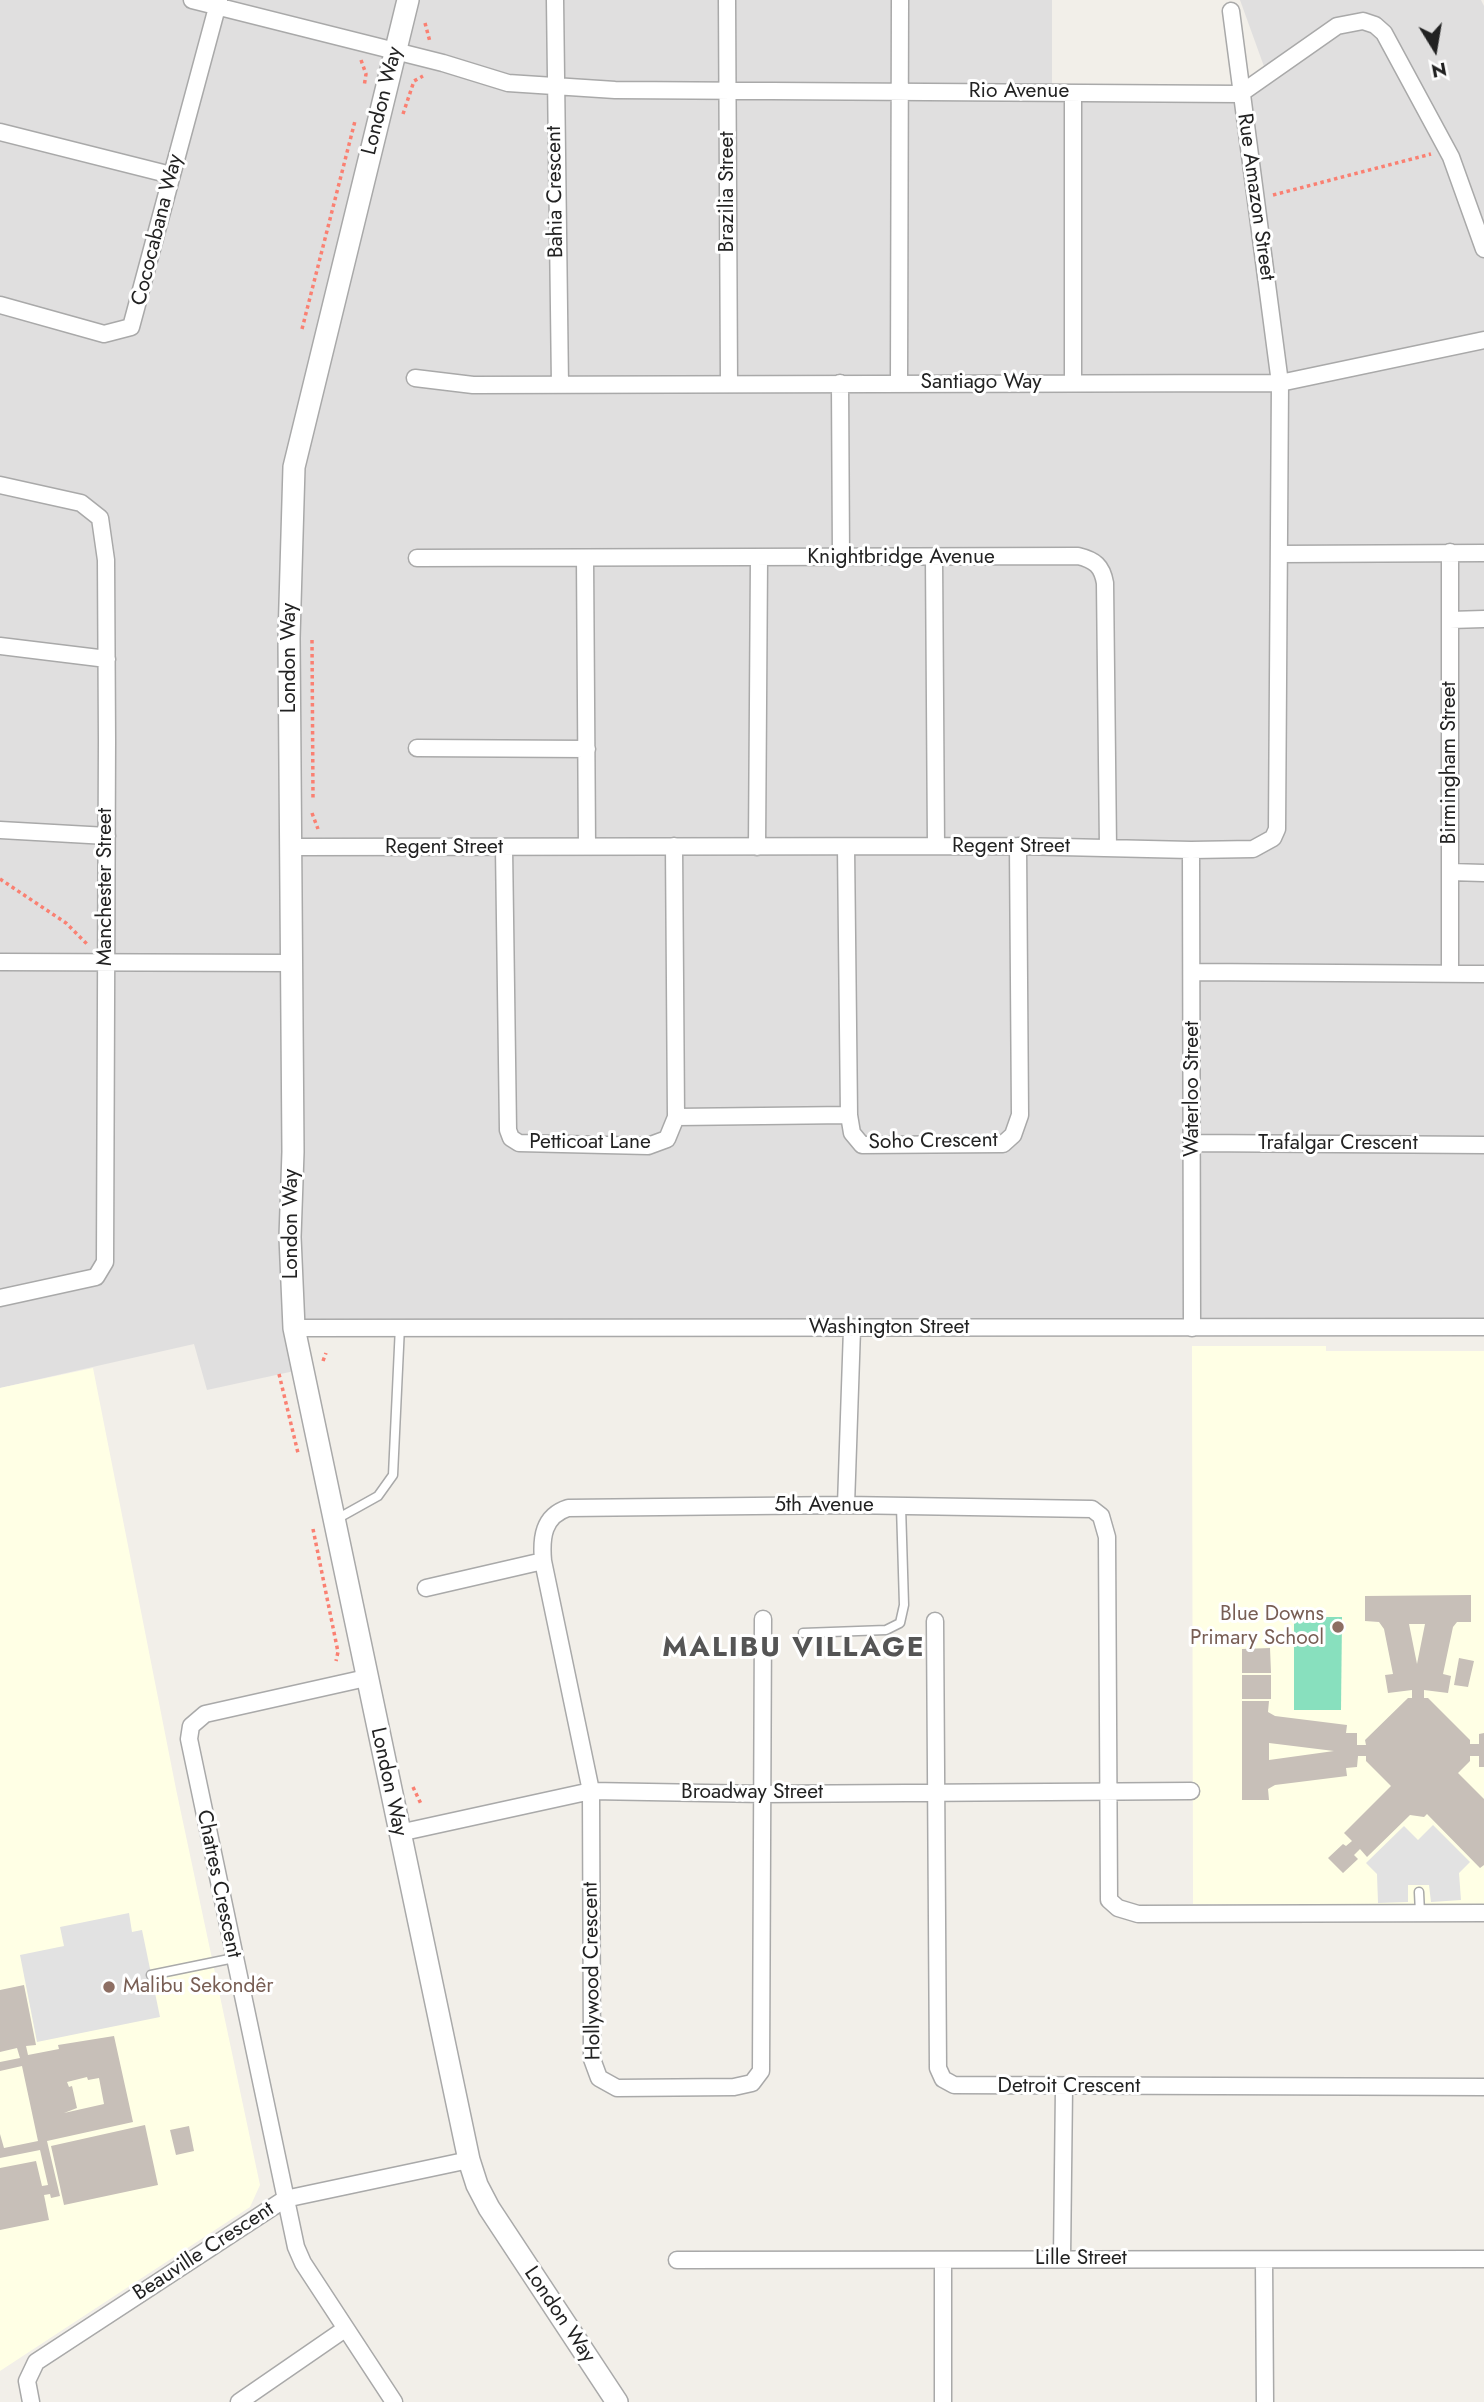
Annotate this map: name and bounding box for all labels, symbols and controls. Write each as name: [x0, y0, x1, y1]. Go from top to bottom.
north arrow: [1400, 14, 1470, 84]
street label: London Way: [357, 44, 409, 158]
text: N: [1429, 55, 1449, 85]
street label: Rio Avenue: [969, 79, 1069, 105]
street label: Rue Amazon Street: [1231, 112, 1279, 282]
street label: Bahia Crescent: [542, 126, 570, 258]
street label: Brazilia Street: [715, 132, 741, 252]
street label: Cococabana Way: [127, 152, 189, 308]
street label: Santiago Way: [921, 370, 1041, 396]
street label: Knightbridge Avenue: [807, 545, 995, 571]
street label: London Way: [277, 603, 303, 713]
street label: Birmingham Street: [1437, 681, 1463, 845]
street label: Manchester Street: [93, 808, 119, 966]
street label: Regent Street: [952, 834, 1070, 860]
street label: Regent Street: [385, 835, 503, 861]
street label: Waterloo Street: [1180, 1021, 1206, 1157]
street label: Soho Crescent: [868, 1128, 998, 1156]
street label: Petticoat Lane: [529, 1130, 651, 1156]
street label: Trafalgar Crescent: [1258, 1131, 1418, 1157]
street label: London Way: [279, 1169, 305, 1279]
street label: Washington Street: [809, 1315, 969, 1341]
street label: 5th Avenue: [774, 1493, 874, 1519]
place label: Blue Downs Primary School: [1190, 1602, 1324, 1652]
marker: Blue Downs Primary School: [1330, 1619, 1346, 1635]
district label: MALIBU VILLAGE: [664, 1632, 924, 1666]
street label: London Way: [364, 1725, 412, 1839]
street label: Broadway Street: [681, 1780, 823, 1806]
street label: Chatres Crescent: [190, 1808, 246, 1960]
street label: Hollywood Crescent: [579, 1881, 607, 2061]
place label: Malibu Sekondêr: [123, 1974, 273, 2000]
marker: Malibu Sekondêr: [101, 1979, 117, 1995]
street label: Detroit Crescent: [998, 2074, 1140, 2100]
street label: Beauville Crescent: [129, 2197, 279, 2307]
street label: Lille Street: [1035, 2246, 1127, 2272]
street label: London Way: [518, 2262, 600, 2368]

